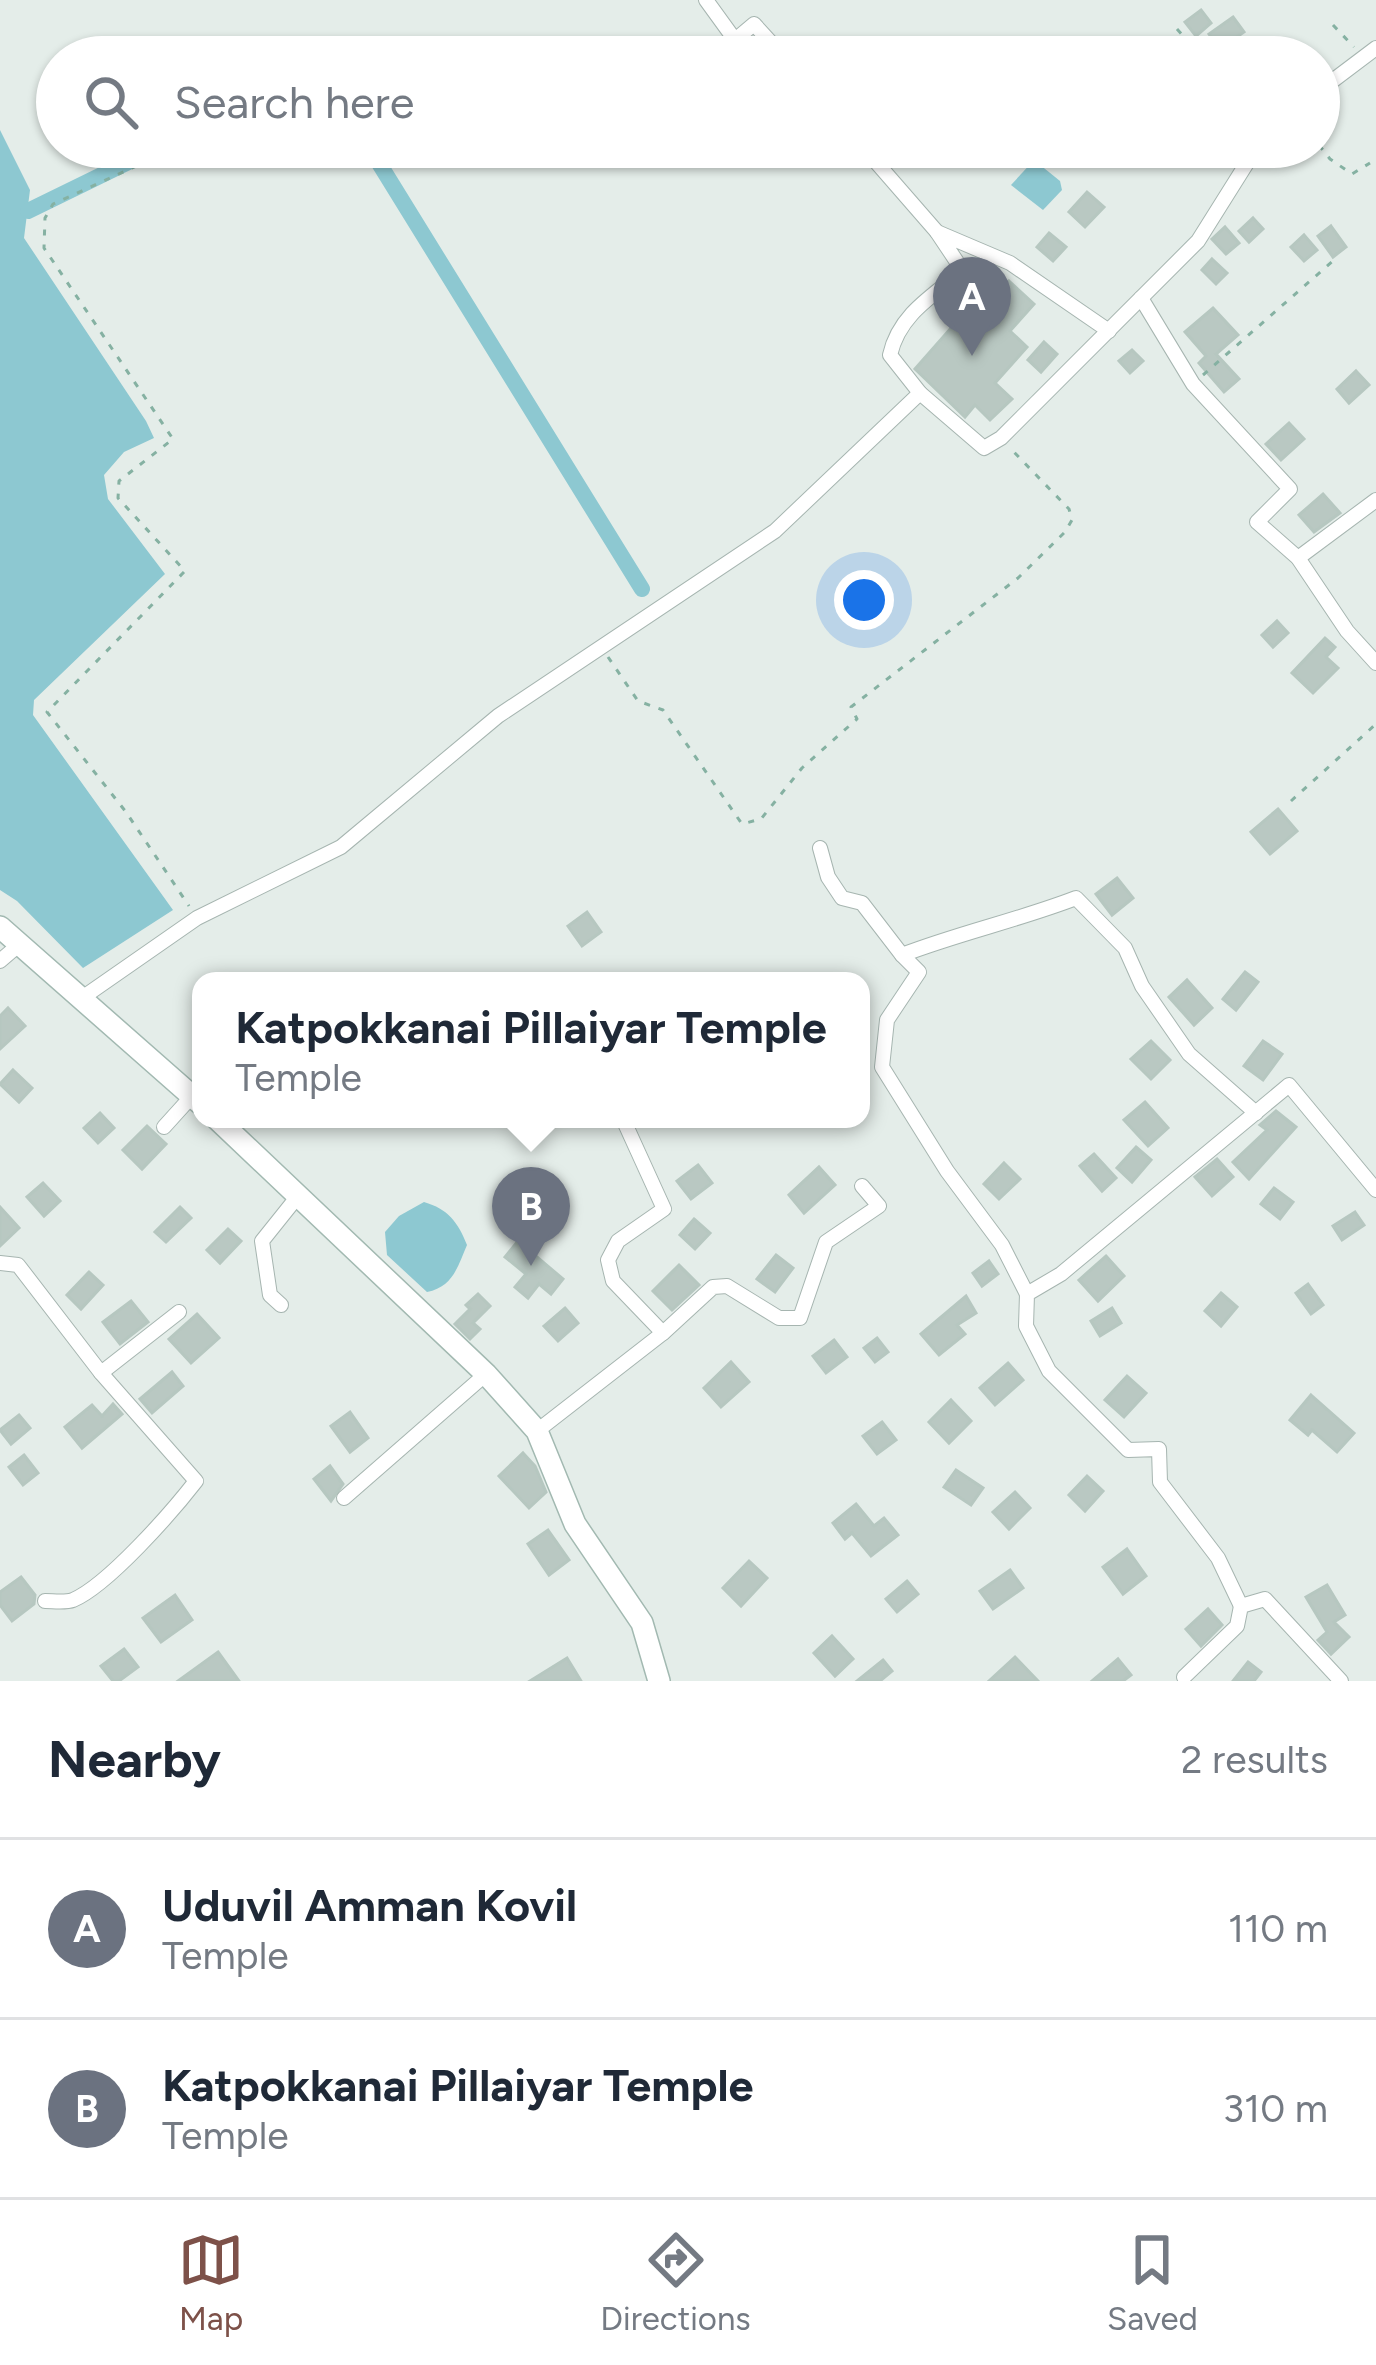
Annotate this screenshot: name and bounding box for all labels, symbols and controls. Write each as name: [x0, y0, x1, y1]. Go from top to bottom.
search box: [36, 36, 1340, 168]
icon: search: [78, 69, 144, 135]
text: Search here: [174, 75, 414, 129]
pin: A: [933, 257, 1011, 356]
your location: [834, 570, 894, 630]
popup: [192, 972, 870, 1128]
text: Katpokkanai Pillaiyar Temple: [235, 1000, 827, 1054]
text: Temple: [235, 1054, 362, 1101]
pin: B: [492, 1167, 570, 1266]
text: Nearby: [48, 1729, 221, 1790]
text: 2 results: [1181, 1736, 1328, 1783]
text: Uduvil Amman Kovil: [162, 1878, 577, 1932]
text: A: [73, 1905, 101, 1952]
text: 110 m: [1228, 1905, 1328, 1952]
text: Temple: [162, 1932, 289, 1979]
text: Katpokkanai Pillaiyar Temple: [162, 2058, 753, 2112]
text: B: [75, 2085, 99, 2132]
text: 310 m: [1223, 2085, 1328, 2132]
text: Temple: [162, 2112, 289, 2159]
tab: Map: [178, 2227, 244, 2338]
tab: Directions: [600, 2227, 751, 2338]
tab: Saved: [1107, 2227, 1198, 2338]

